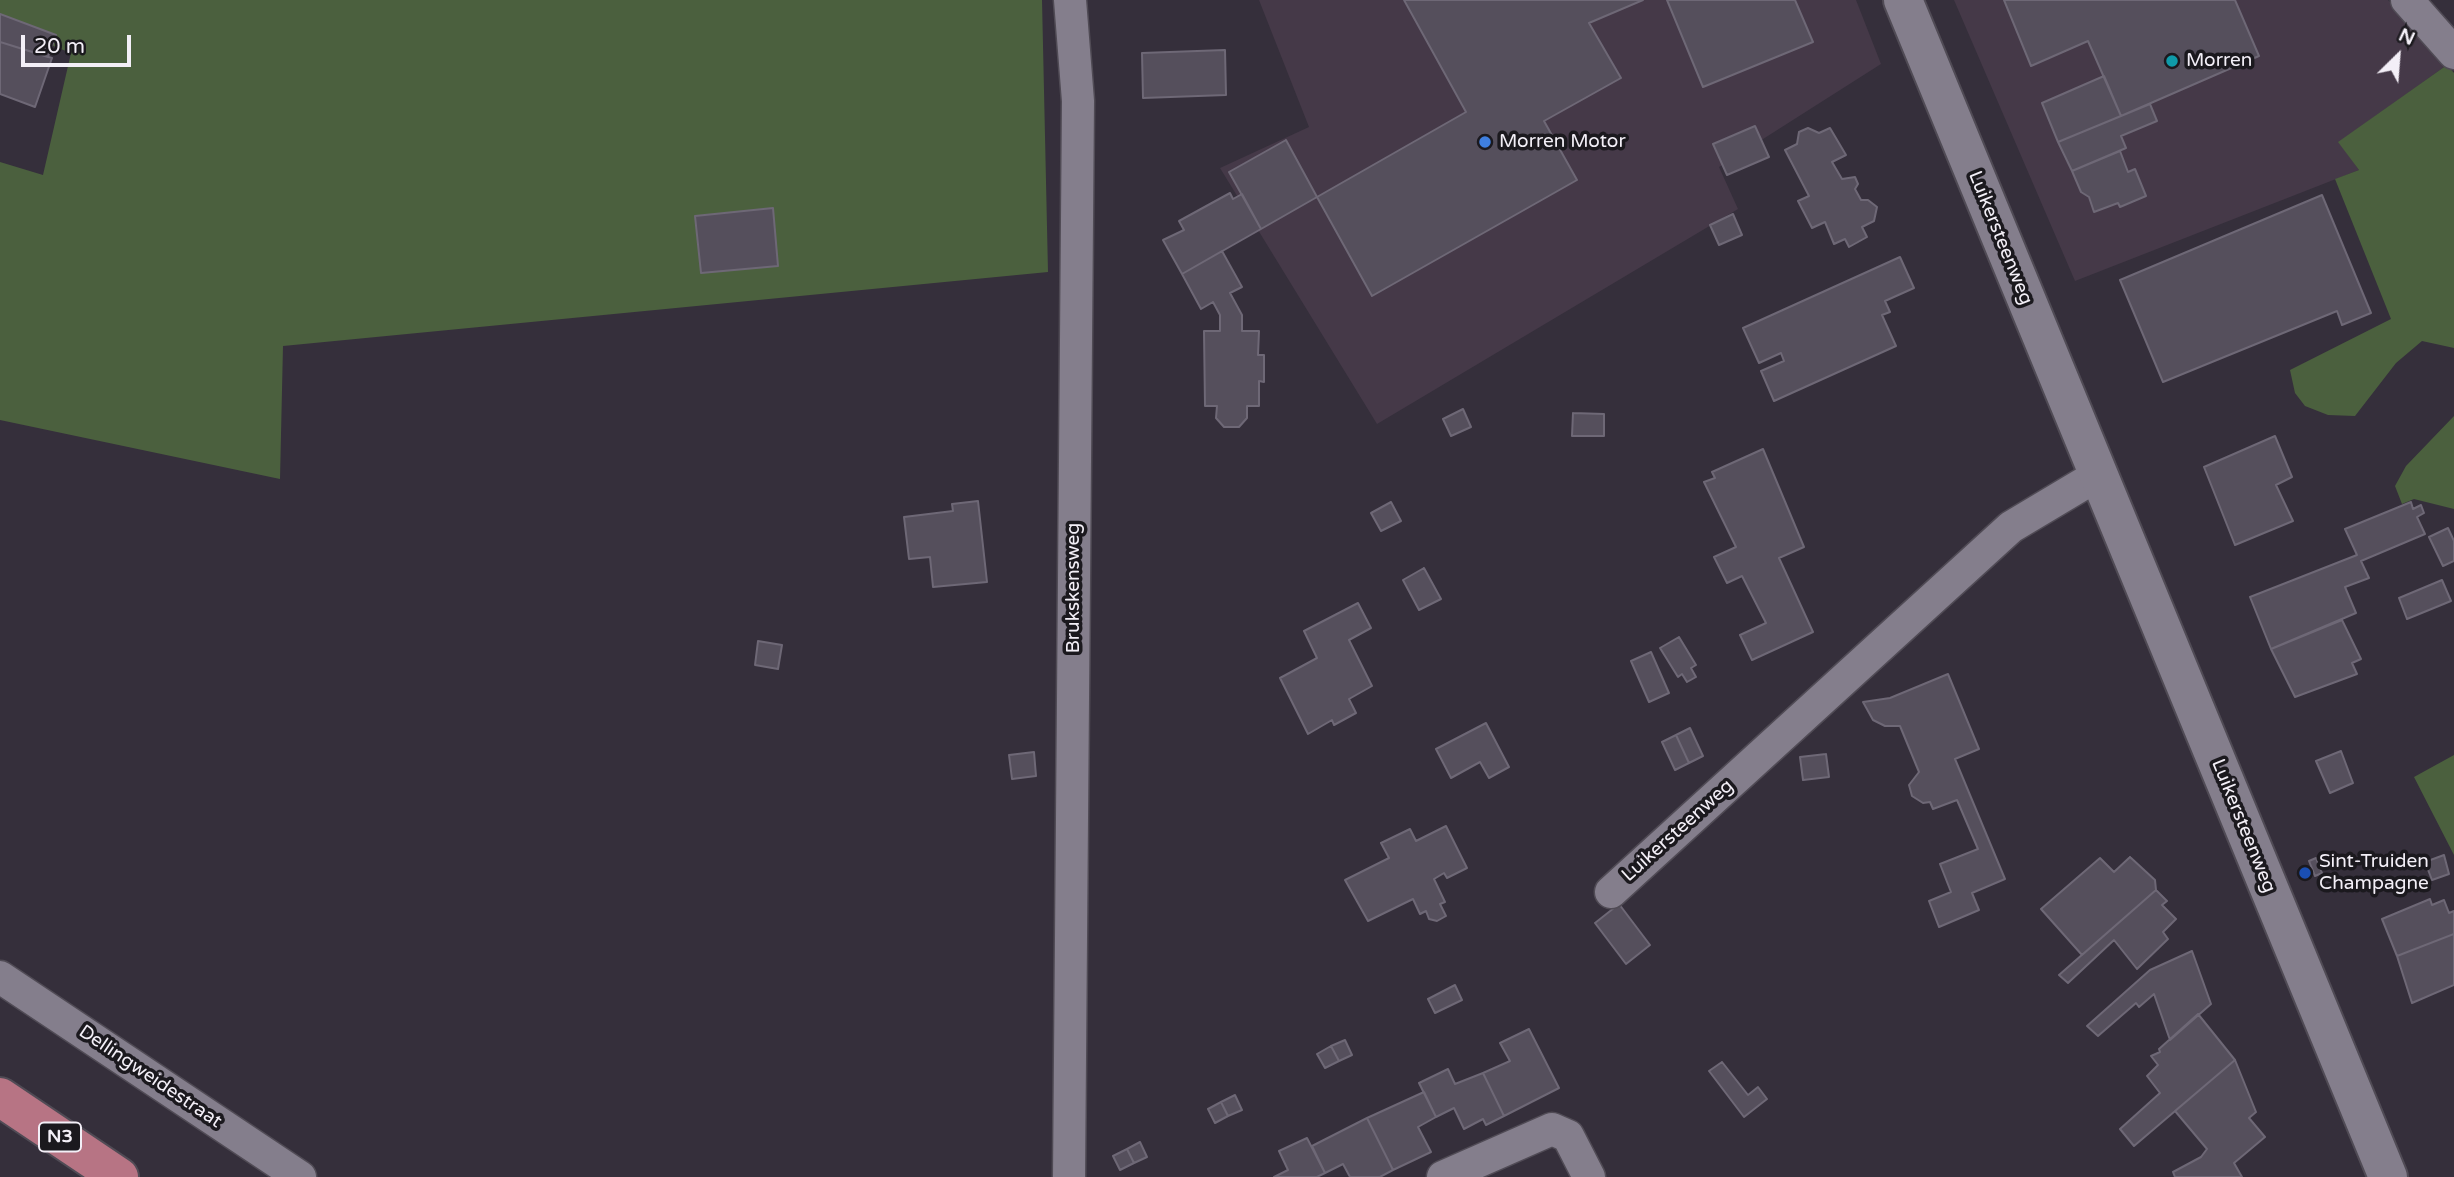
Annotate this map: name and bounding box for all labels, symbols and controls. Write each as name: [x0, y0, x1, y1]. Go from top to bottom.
scale bar: [24, 21, 135, 65]
north arrow: [2363, 21, 2433, 91]
text: N: [2395, 24, 2418, 50]
text: 20 m: [34, 34, 85, 59]
place label: Morren: [2186, 50, 2252, 72]
marker: Morren: [2164, 53, 2180, 69]
place label: Morren Motor: [1499, 131, 1626, 153]
marker: Morren Motor: [1477, 134, 1493, 150]
street label: Luikersteenweg: [1963, 168, 2037, 308]
street label: Brukskensweg: [1063, 523, 1085, 653]
street label: Luikersteenweg: [2206, 756, 2280, 896]
street label: Luikersteenweg: [1618, 775, 1738, 887]
place label: Sint-Truiden Champagne: [2319, 851, 2429, 895]
marker: Sint-Truiden Champagne: [2297, 865, 2313, 881]
street label: Dellingweidestraat: [74, 1021, 226, 1133]
road number: N3: [39, 1122, 81, 1152]

